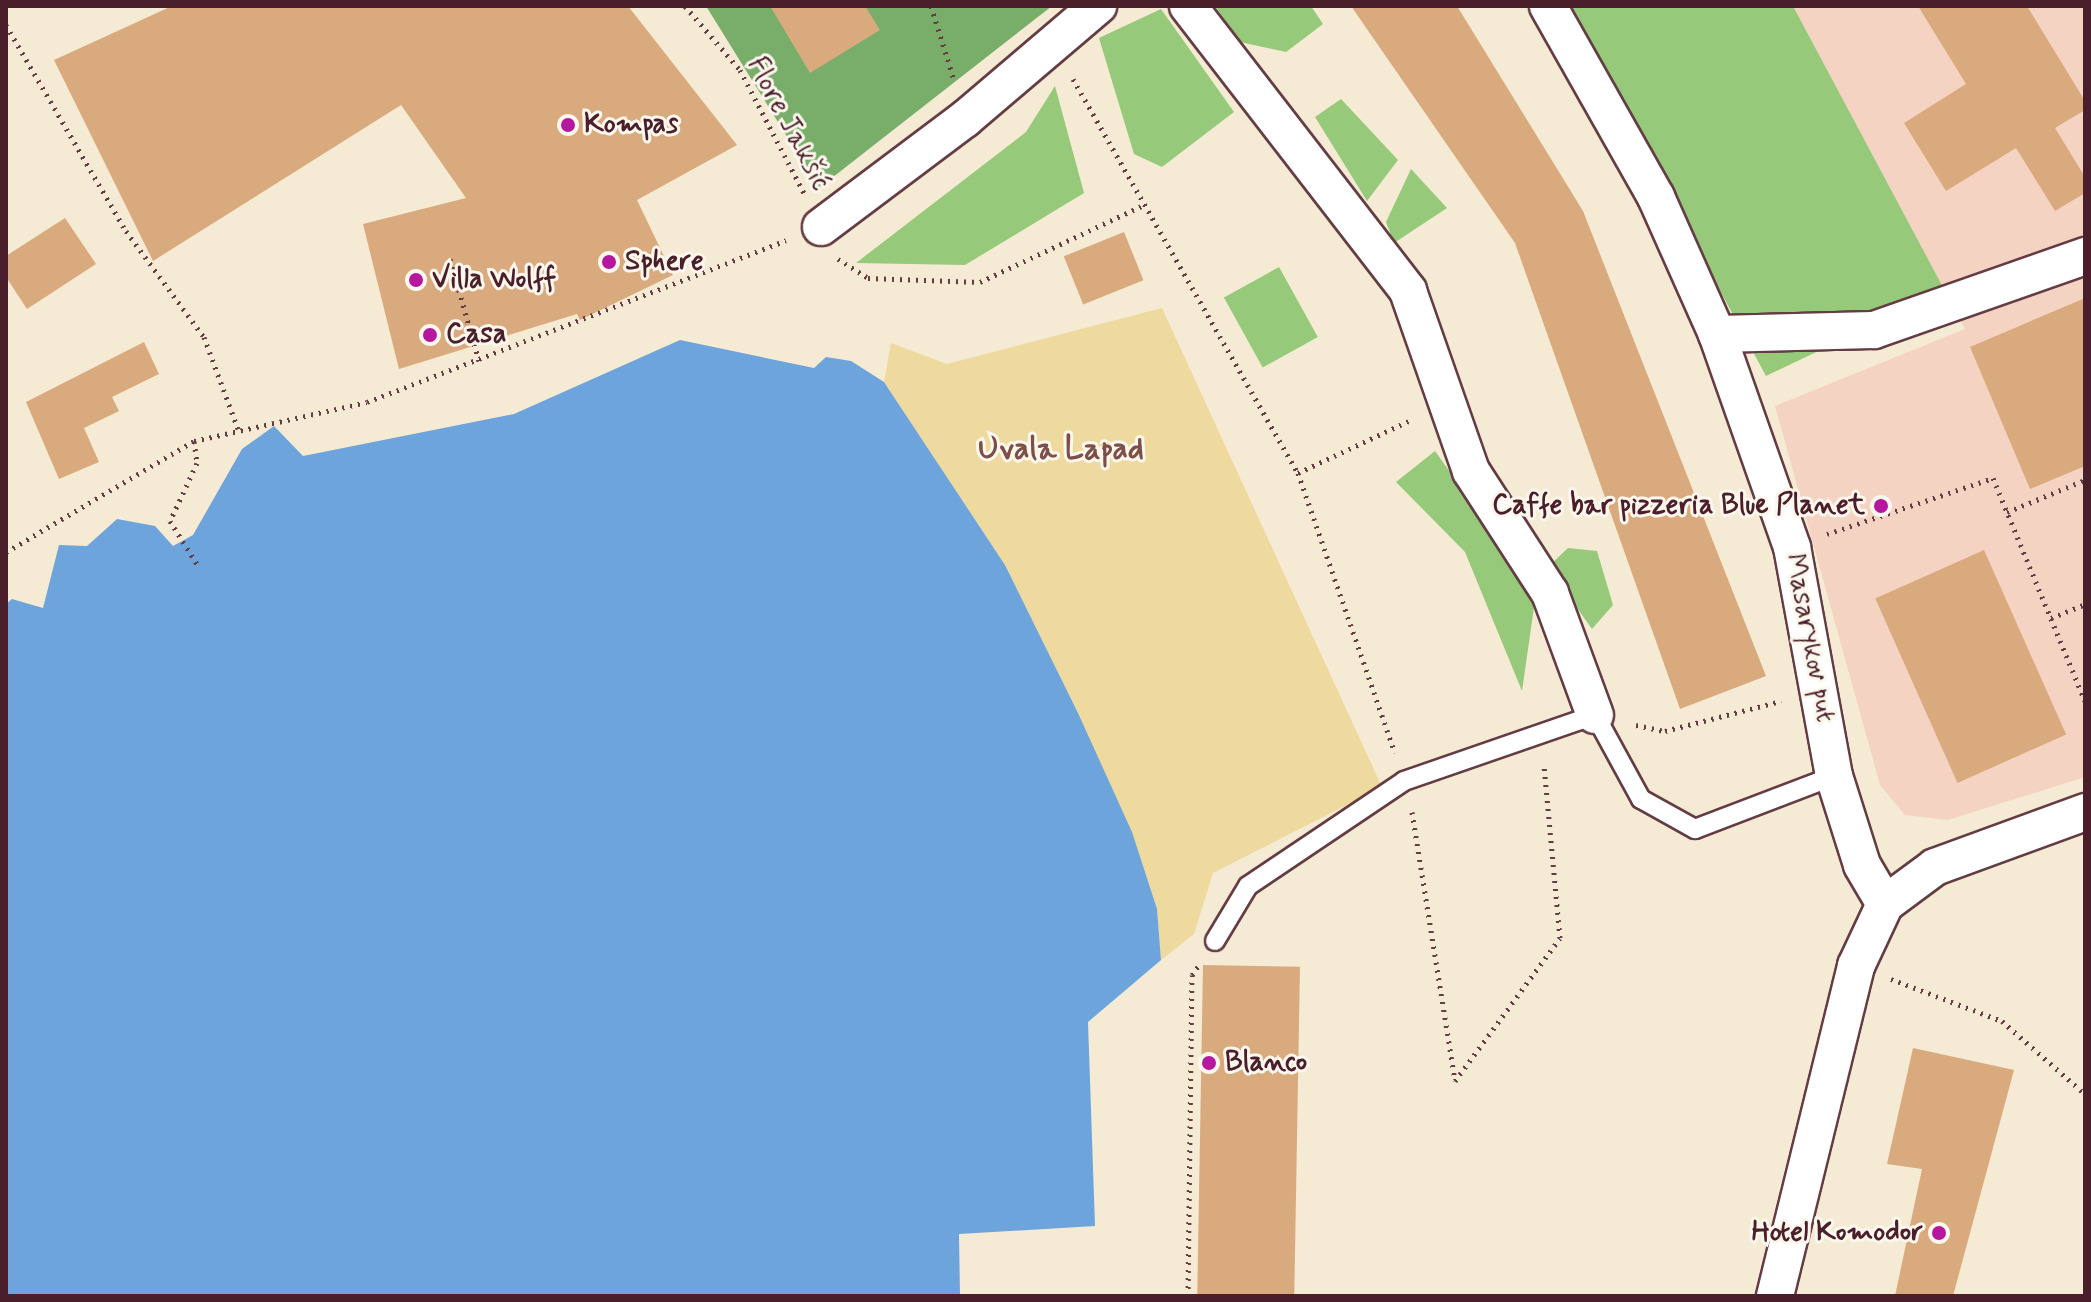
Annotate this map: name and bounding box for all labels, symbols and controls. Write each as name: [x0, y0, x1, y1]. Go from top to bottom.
street label: Flore Jakšić: [739, 53, 837, 195]
place label: Kompas: [584, 108, 678, 142]
marker: Kompas: [559, 116, 577, 134]
place label: Sphere: [625, 245, 704, 279]
marker: Sphere: [600, 253, 618, 271]
place label: Villa Wolff: [432, 263, 557, 297]
marker: Villa Wolff: [407, 271, 425, 289]
place label: Casa: [446, 318, 507, 352]
marker: Casa: [421, 326, 439, 344]
district label: Uvala Lapad: [977, 430, 1145, 468]
place label: Caffe bar pizzeria Blue Planet: [1494, 489, 1865, 523]
marker: Caffe bar pizzeria Blue Planet: [1872, 497, 1890, 515]
street label: Masarykov put: [1776, 551, 1842, 725]
place label: Blanco: [1225, 1046, 1307, 1080]
marker: Blanco: [1200, 1054, 1218, 1072]
place label: Hotel Komodor: [1751, 1216, 1923, 1250]
marker: Hotel Komodor: [1930, 1224, 1948, 1242]

